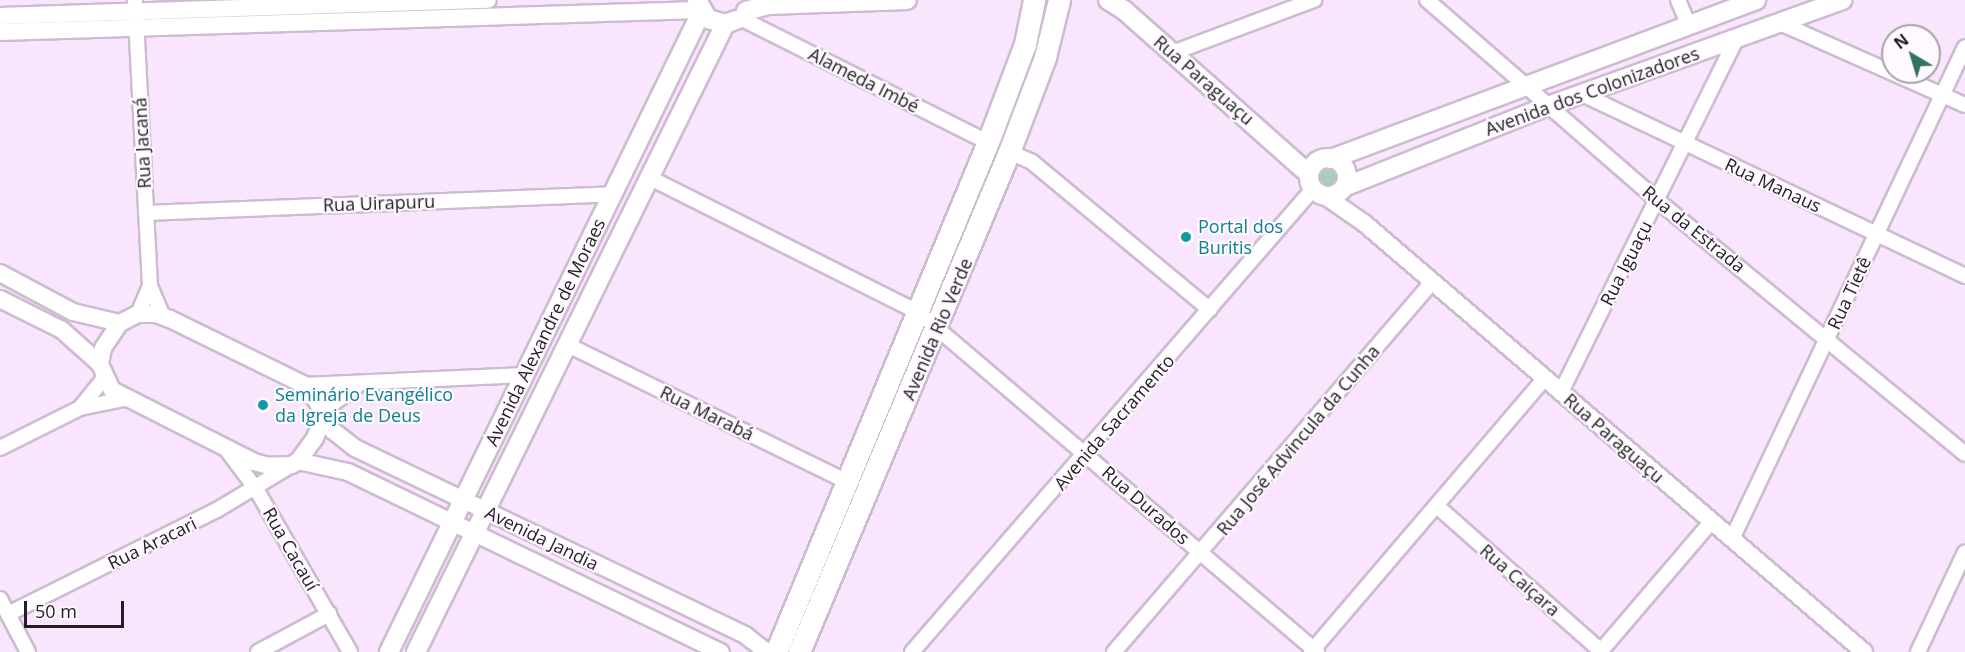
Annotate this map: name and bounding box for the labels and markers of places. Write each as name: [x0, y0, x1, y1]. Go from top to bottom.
place label: Portal dos Buritis: [1198, 216, 1283, 258]
marker: Portal dos Buritis: [1179, 230, 1193, 244]
place label: Seminário Evangélico da Igreja de Deus: [275, 384, 453, 426]
marker: Seminário Evangélico da Igreja de Deus: [256, 398, 270, 412]

